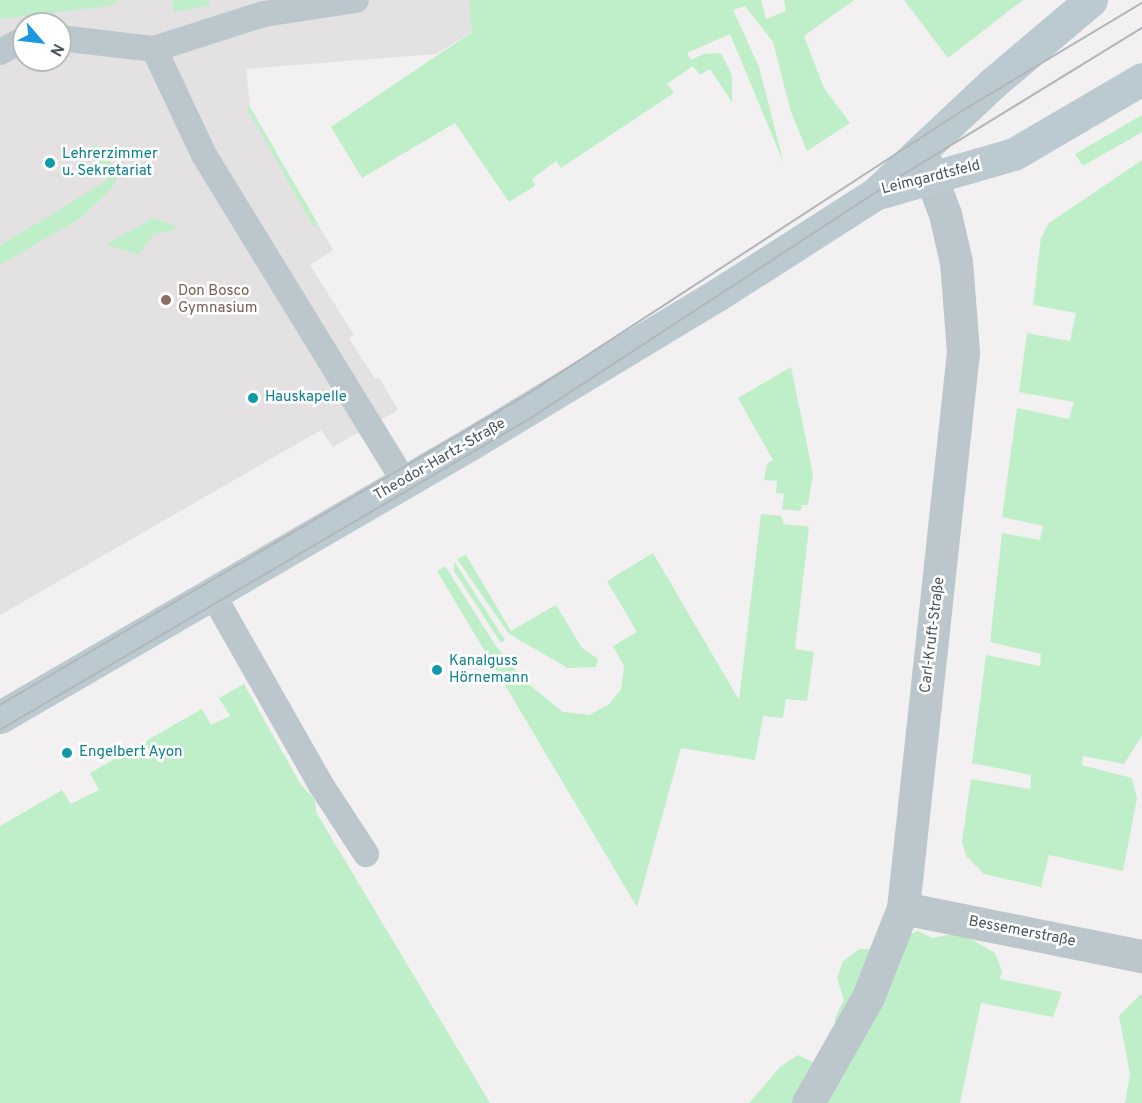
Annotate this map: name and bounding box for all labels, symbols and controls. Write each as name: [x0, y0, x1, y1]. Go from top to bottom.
north arrow: [12, 12, 72, 72]
text: N: [45, 40, 68, 59]
place label: Lehrerzimmer u. Sekretariat: [62, 145, 158, 180]
marker: Lehrerzimmer u. Sekretariat: [43, 156, 57, 170]
street label: Leimgardtsfeld: [880, 157, 982, 199]
place label: Don Bosco Gymnasium: [178, 282, 258, 317]
marker: Don Bosco Gymnasium: [159, 293, 173, 307]
place label: Hauskapelle: [265, 389, 347, 407]
marker: Hauskapelle: [246, 391, 260, 405]
street label: Theodor-Hartz-Straße: [371, 415, 509, 505]
street label: Carl-Kruft-Straße: [917, 576, 949, 694]
place label: Kanalguss Hörnemann: [449, 652, 529, 687]
marker: Kanalguss Hörnemann: [430, 663, 444, 677]
place label: Engelbert Ayon: [79, 744, 183, 762]
marker: Engelbert Ayon: [60, 746, 74, 760]
street label: Bessemerstraße: [967, 913, 1077, 951]

